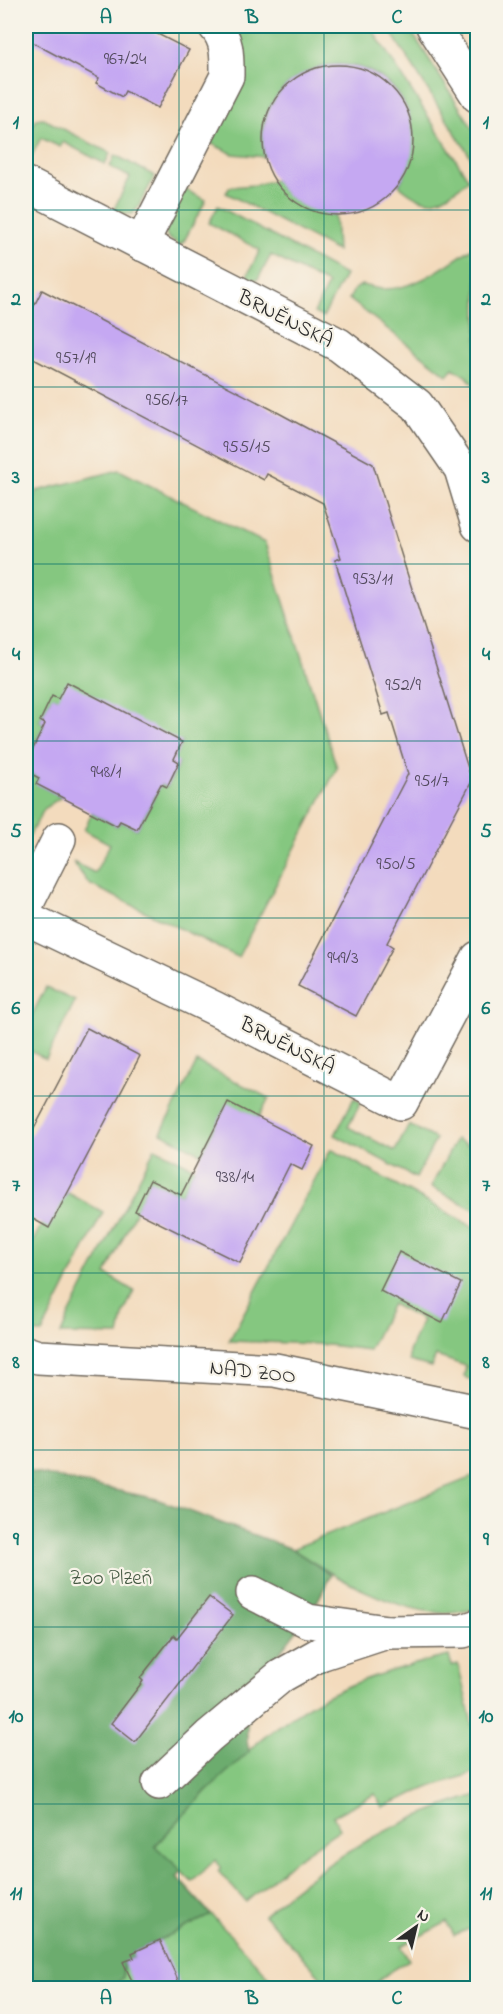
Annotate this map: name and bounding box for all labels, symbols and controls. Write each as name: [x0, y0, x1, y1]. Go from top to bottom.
text: A: [100, 4, 112, 33]
text: B: [244, 4, 259, 33]
text: C: [392, 4, 403, 33]
house number: 967/24: [104, 47, 147, 73]
text: 1: [13, 109, 20, 138]
text: 1: [483, 109, 490, 138]
street label: BRNĚNSKÁ: [231, 282, 338, 357]
text: 2: [10, 286, 21, 315]
text: 2: [480, 286, 491, 315]
house number: 957/19: [56, 346, 97, 372]
house number: 956/17: [146, 388, 189, 414]
house number: 955/15: [223, 435, 271, 461]
text: 3: [11, 464, 20, 493]
text: 3: [481, 464, 490, 493]
house number: 953/11: [353, 567, 393, 593]
text: 4: [12, 641, 21, 670]
text: 4: [482, 641, 491, 670]
house number: 952/9: [385, 673, 421, 699]
house number: 948/1: [91, 760, 122, 786]
house number: 951/7: [415, 769, 450, 795]
text: 5: [10, 818, 22, 847]
text: 5: [480, 818, 492, 847]
house number: 950/5: [376, 852, 416, 878]
house number: 949/3: [327, 946, 359, 972]
text: 6: [12, 995, 21, 1024]
text: 6: [482, 995, 491, 1024]
street label: BRNĚNSKÁ: [233, 1009, 340, 1084]
house number: 938/14: [216, 1165, 255, 1191]
text: 7: [12, 1172, 21, 1201]
text: 7: [482, 1172, 491, 1201]
text: 8: [11, 1349, 20, 1378]
text: 8: [481, 1349, 490, 1378]
street label: NAD ZOO: [208, 1354, 297, 1392]
text: 9: [12, 1526, 20, 1555]
text: 9: [482, 1526, 490, 1555]
park label: Zoo Plzeň: [70, 1564, 152, 1594]
text: 10: [9, 1703, 24, 1732]
text: 10: [479, 1703, 494, 1732]
text: 11: [10, 1880, 23, 1909]
text: 11: [480, 1880, 493, 1909]
north arrow: [386, 1897, 446, 1957]
text: N: [412, 1903, 435, 1929]
text: A: [100, 1985, 112, 2014]
text: B: [244, 1985, 259, 2014]
text: C: [392, 1985, 403, 2014]

